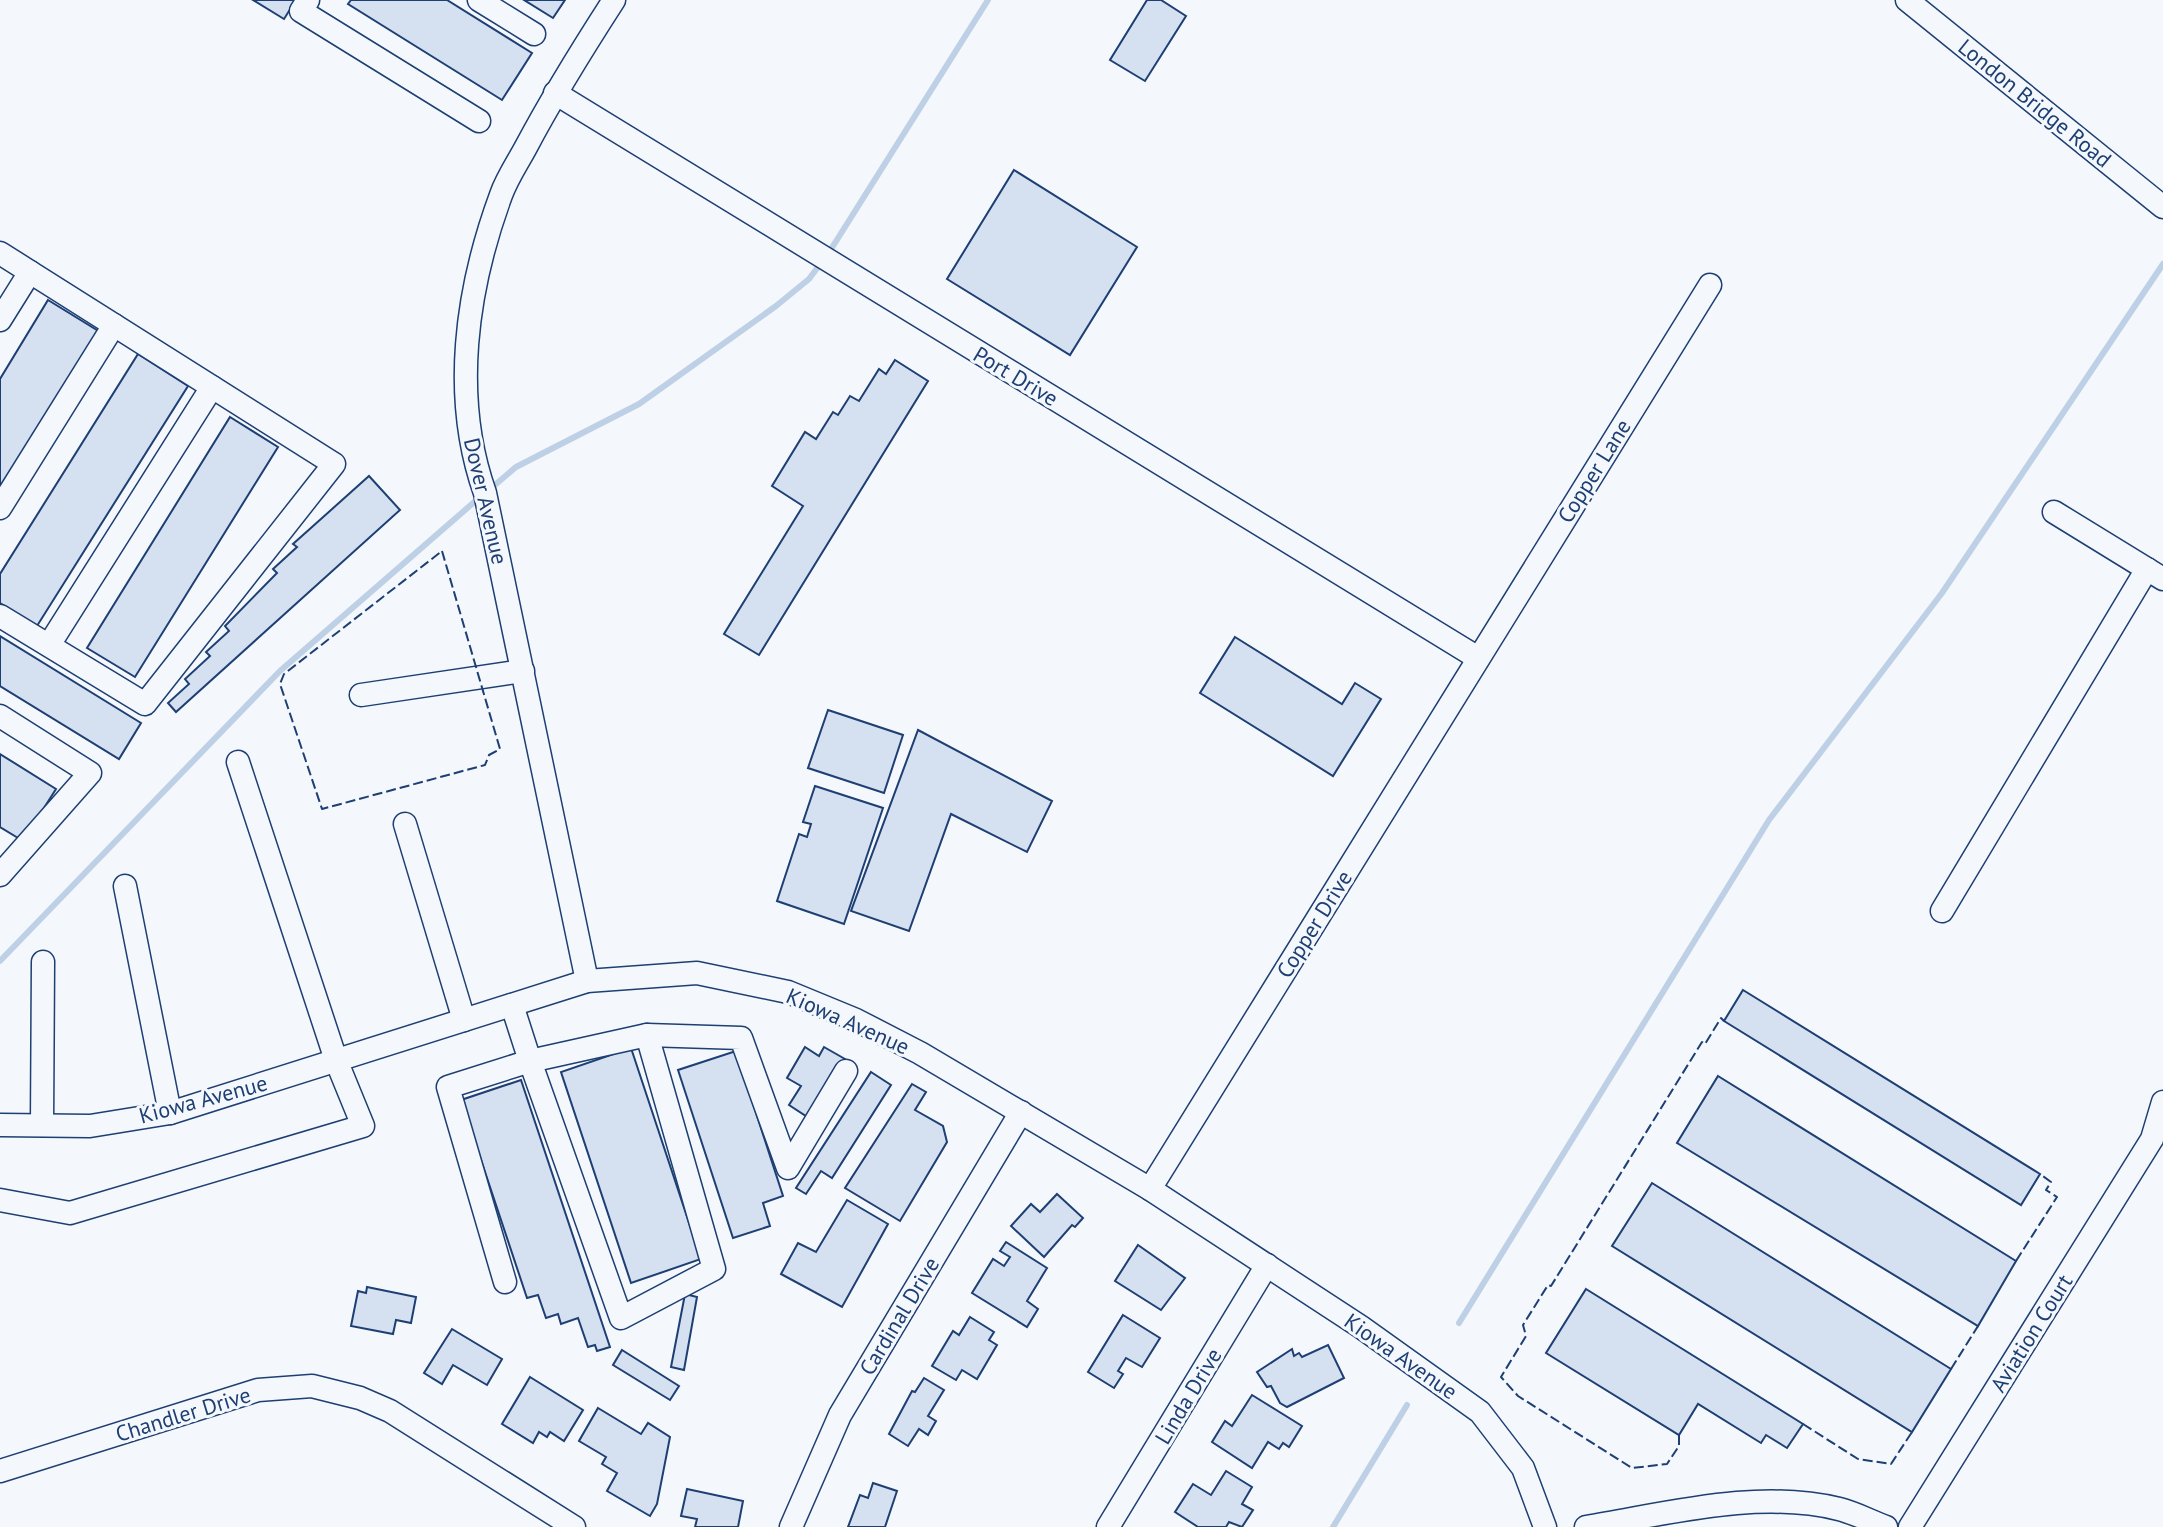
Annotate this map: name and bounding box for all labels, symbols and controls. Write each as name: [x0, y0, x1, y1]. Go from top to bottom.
street label: London Bridge Road: [1953, 33, 2117, 173]
street label: Port Drive: [968, 340, 1064, 412]
street label: Copper Lane: [1551, 414, 1637, 528]
street label: Dover Avenue: [458, 435, 514, 567]
street label: Copper Drive: [1270, 865, 1358, 983]
street label: Kiowa Avenue: [782, 981, 914, 1061]
street label: Kiowa Avenue: [136, 1068, 270, 1130]
street label: Cardinal Drive: [853, 1252, 945, 1380]
street label: Aviation Court: [1984, 1268, 2079, 1397]
street label: Kiowa Avenue: [1339, 1307, 1463, 1405]
street label: Linda Drive: [1148, 1343, 1228, 1449]
street label: Chandler Drive: [112, 1380, 254, 1448]

